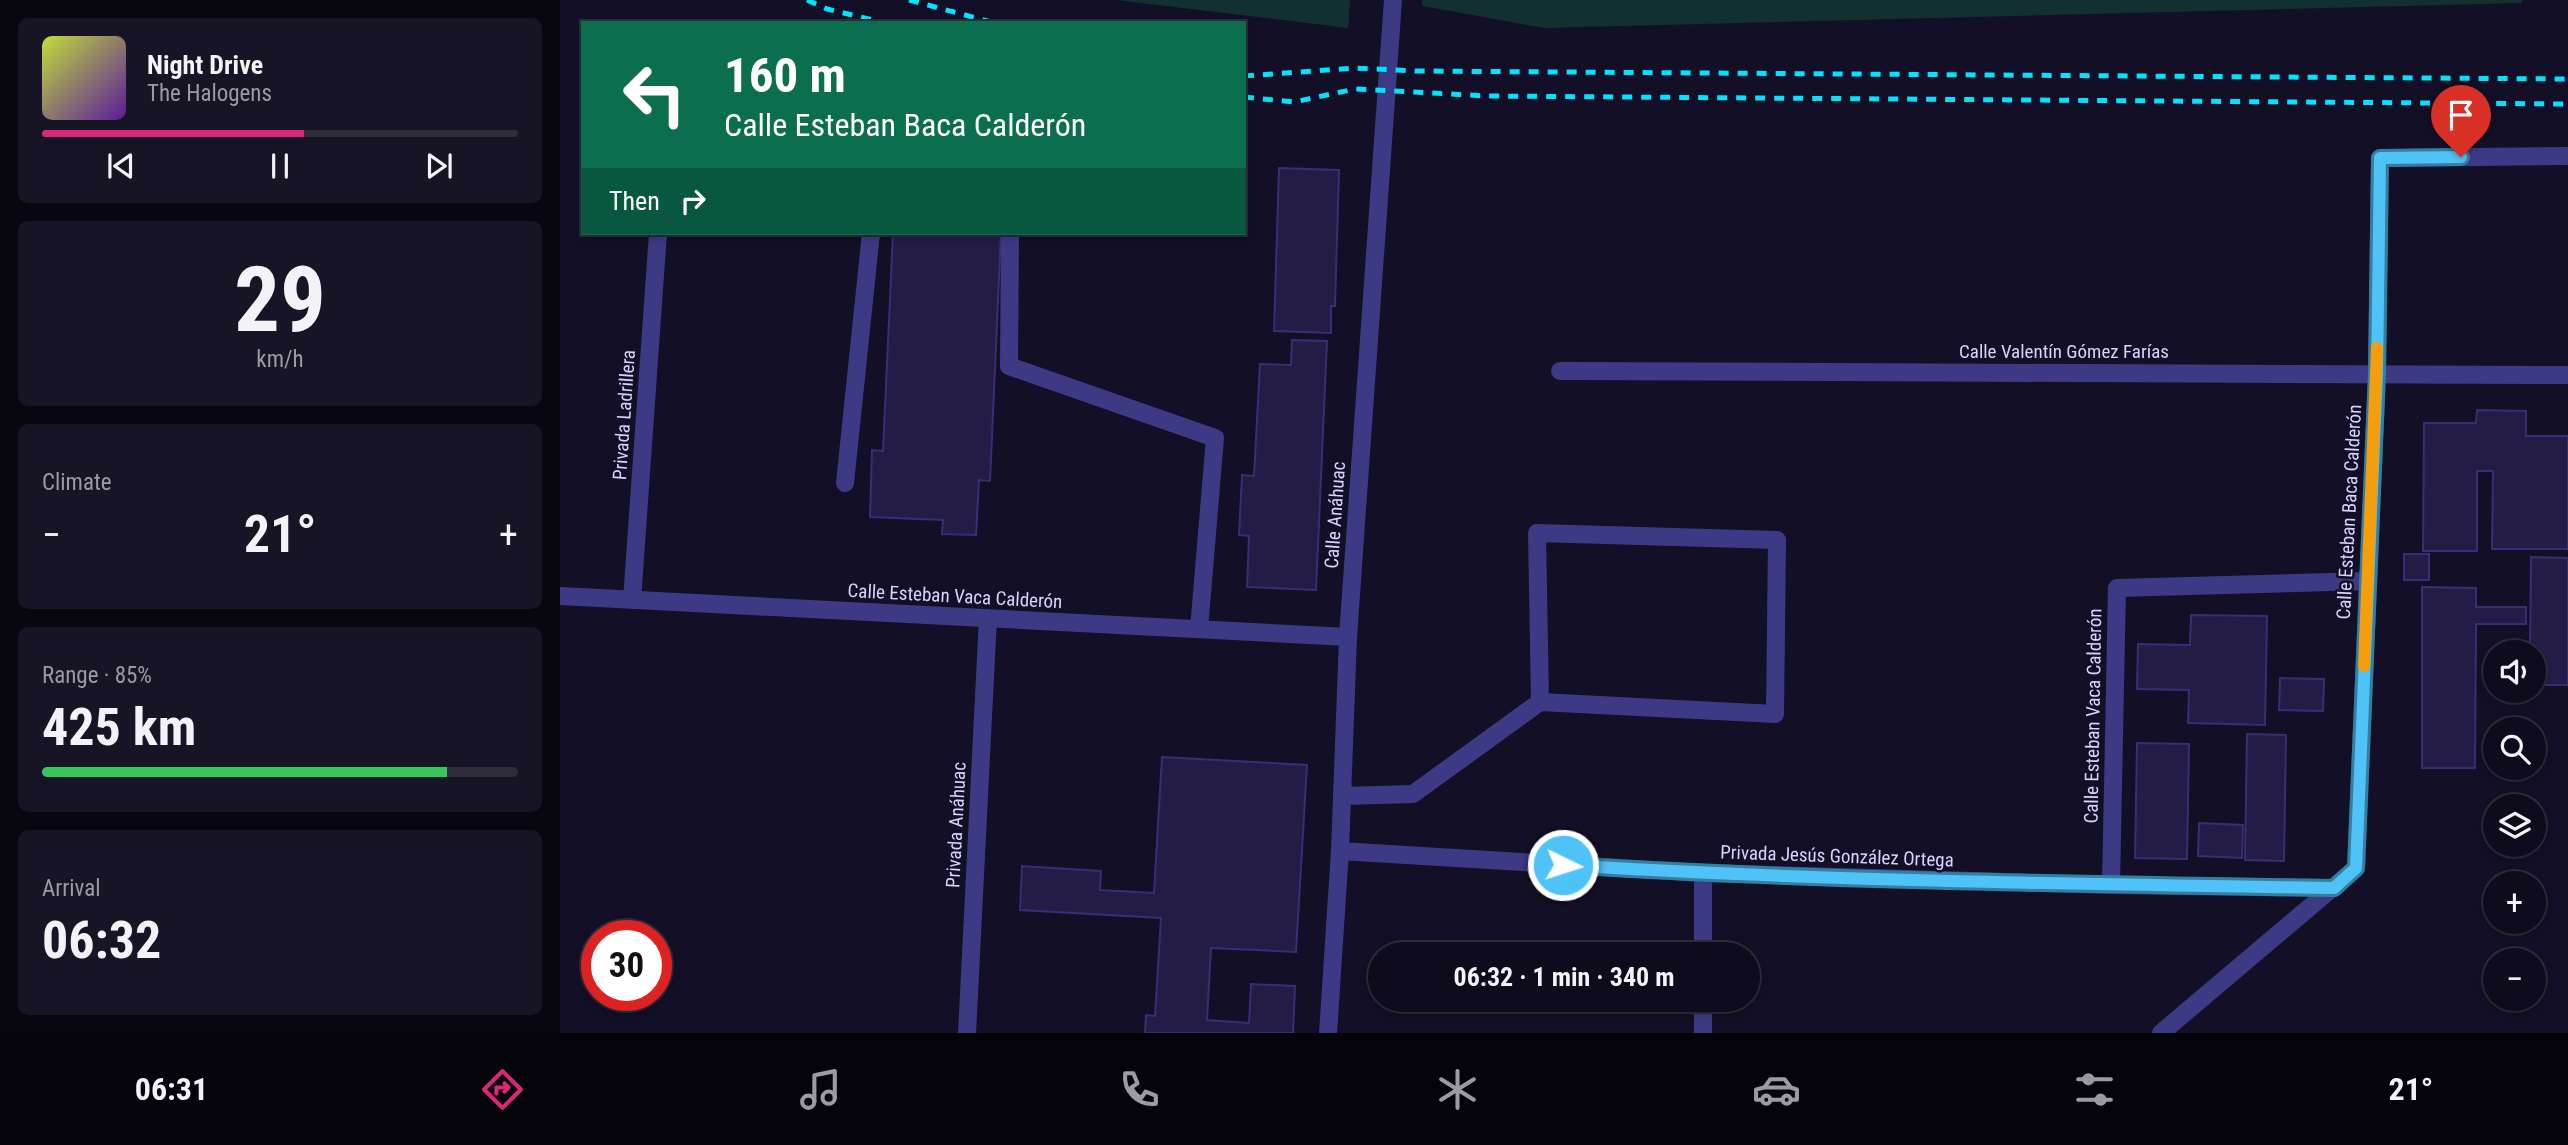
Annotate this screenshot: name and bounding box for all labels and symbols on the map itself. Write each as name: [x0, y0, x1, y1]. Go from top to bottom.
pin: [2431, 85, 2491, 157]
street label: Calle Valentín Gómez Farías: [1959, 340, 2169, 363]
street label: Privada Ladrillera: [608, 349, 640, 481]
street label: Calle Esteban Baca Calderón: [2332, 404, 2366, 620]
street label: Calle Anáhuac: [1320, 460, 1350, 569]
street label: Calle Esteban Vaca Calderón: [847, 579, 1063, 613]
street label: Calle Esteban Vaca Calderón: [2080, 608, 2106, 824]
street label: Privada Anáhuac: [941, 761, 971, 889]
position arrow: [1526, 828, 1600, 902]
street label: Privada Jesús González Ortega: [1720, 840, 1954, 872]
speed limit sign: 30: [581, 920, 672, 1011]

